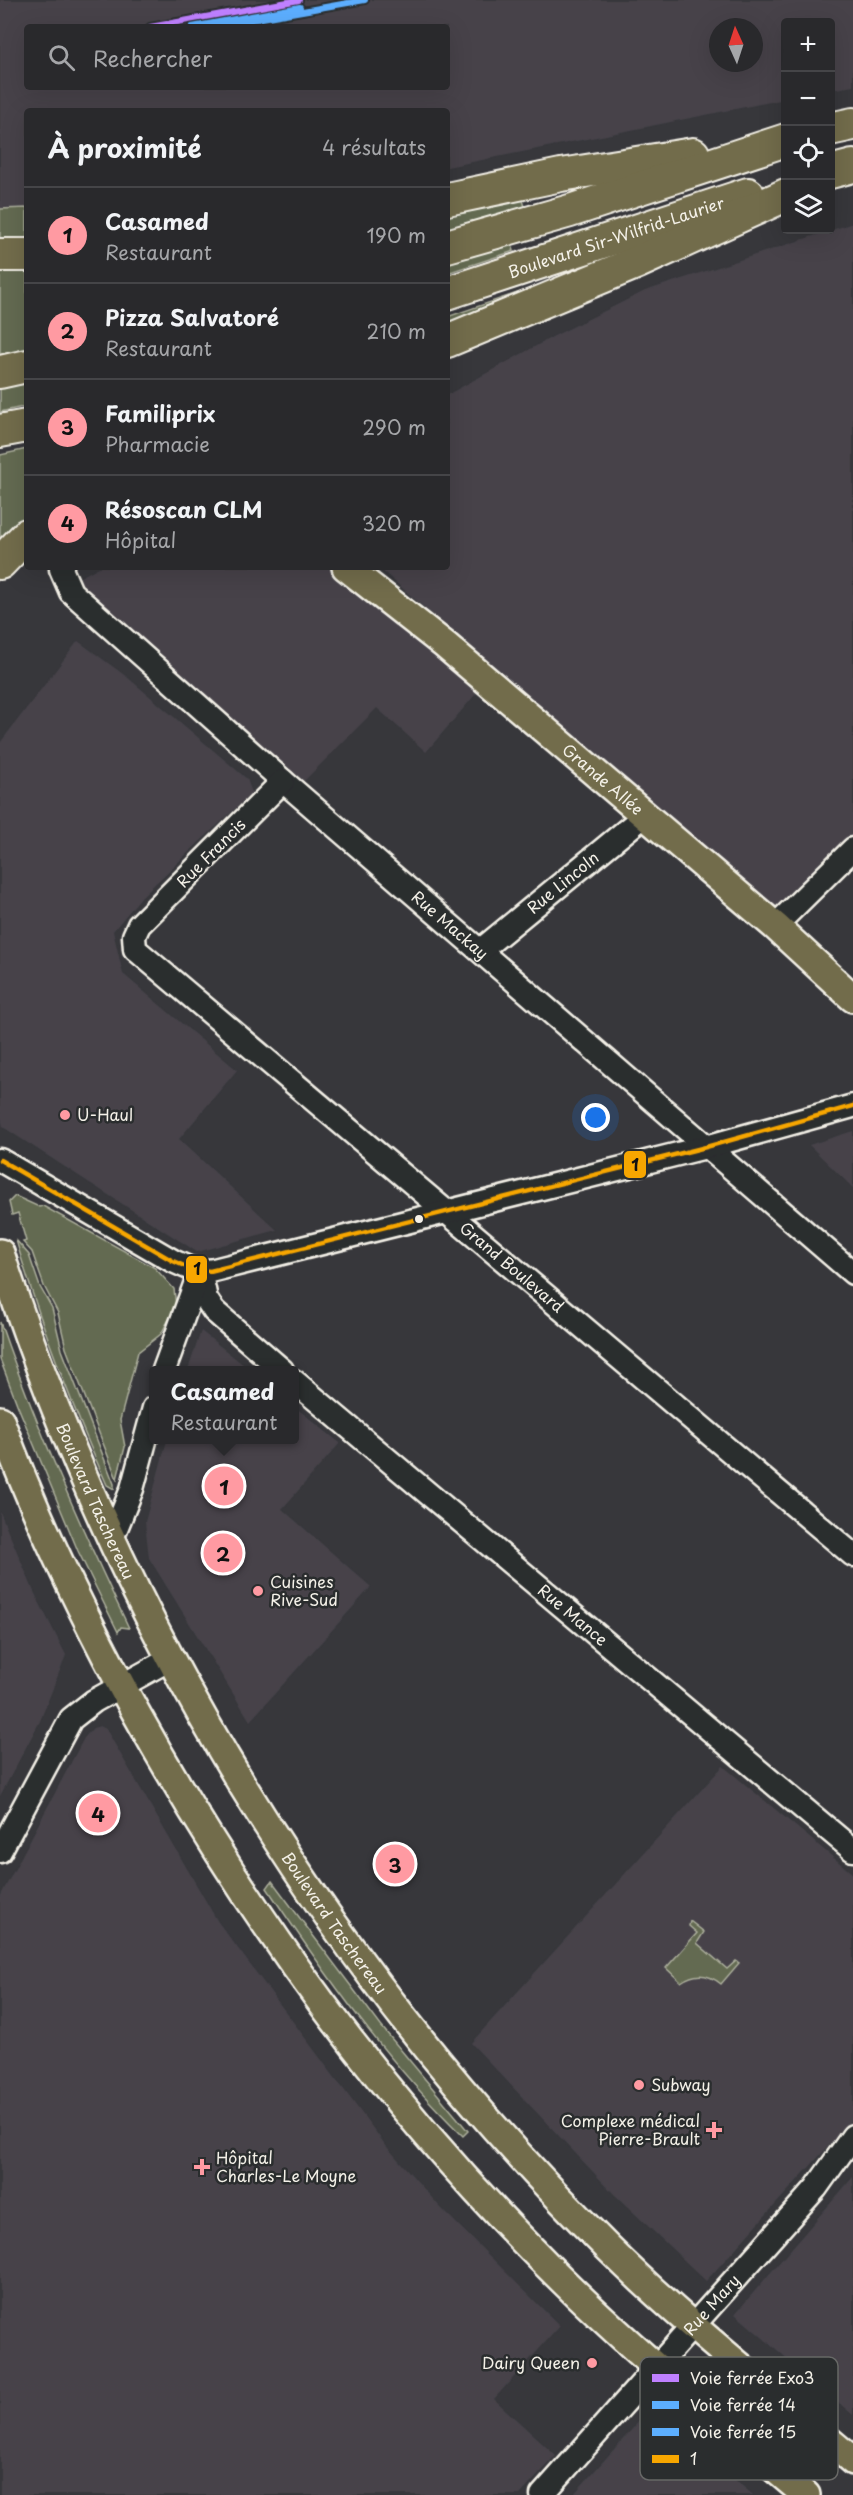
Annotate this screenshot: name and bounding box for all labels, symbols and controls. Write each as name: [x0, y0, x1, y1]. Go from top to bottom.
north arrow: [709, 18, 763, 72]
map controls: [781, 18, 835, 234]
button: +: [781, 18, 835, 72]
search box: [24, 24, 450, 90]
icon: search: [45, 41, 78, 74]
text: Rechercher: [93, 41, 212, 74]
button: −: [781, 72, 835, 126]
button: locate: [781, 126, 835, 180]
text: À proximité: [48, 128, 202, 167]
text: 4 résultats: [322, 132, 426, 162]
button: layers: [781, 180, 835, 234]
street label: Boulevard Sir-Wilfrid-Laurier: [505, 189, 728, 283]
text: Casamed: [105, 204, 209, 237]
text: 1: [63, 220, 72, 250]
text: 190 m: [367, 220, 426, 250]
text: Restaurant: [105, 237, 212, 267]
text: Pizza Salvatoré: [105, 300, 279, 333]
text: 2: [60, 316, 75, 346]
text: 210 m: [367, 316, 426, 346]
text: Restaurant: [105, 333, 212, 363]
text: Familiprix: [105, 396, 215, 429]
text: 3: [61, 412, 74, 442]
text: 290 m: [362, 412, 426, 442]
text: Pharmacie: [105, 429, 210, 459]
text: Résoscan CLM: [105, 492, 262, 525]
text: 4: [61, 508, 74, 538]
text: 320 m: [362, 508, 426, 538]
text: Hôpital: [105, 525, 176, 555]
street label: Grande Allée: [558, 737, 649, 820]
street label: Rue Francis: [170, 812, 250, 892]
street label: Rue Lincoln: [521, 845, 603, 919]
street label: Rue Mackay: [407, 884, 494, 964]
place label: U-Haul: [77, 1102, 133, 1126]
your location: [581, 1103, 610, 1132]
marker: U-Haul: [58, 1108, 72, 1122]
line badge: 1: [623, 1150, 647, 1179]
text: 1: [631, 1152, 639, 1176]
unlabelled marker: [413, 1213, 425, 1225]
street label: Grand Boulevard: [455, 1215, 570, 1318]
line badge: 1: [185, 1255, 208, 1284]
text: 1: [193, 1256, 201, 1280]
popup: [149, 1366, 299, 1444]
text: Casamed: [171, 1374, 274, 1407]
text: Restaurant: [171, 1407, 277, 1437]
street label: Boulevard Taschereau: [51, 1419, 142, 1583]
pin: 1: [204, 1464, 244, 1508]
pin: 2: [204, 1530, 242, 1576]
place label: Cuisines Rive-Sud: [270, 1569, 338, 1611]
street label: Rue Mance: [533, 1578, 614, 1651]
marker: Cuisines Rive-Sud: [251, 1584, 265, 1598]
pin: 4: [78, 1790, 118, 1836]
pin: 3: [376, 1842, 414, 1886]
street label: Boulevard Taschereau: [277, 1847, 394, 1999]
place label: Subway: [651, 2072, 710, 2096]
marker: Subway: [632, 2078, 646, 2092]
place label: Complexe médical Pierre-Brault: [561, 2108, 700, 2150]
marker: Complexe médical Pierre-Brault: [705, 2121, 723, 2139]
place label: Hôpital Charles-Le Moyne: [216, 2145, 356, 2187]
marker: Hôpital Charles-Le Moyne: [193, 2158, 211, 2176]
street label: Rue Mary: [677, 2268, 745, 2340]
place label: Dairy Queen: [482, 2350, 580, 2374]
marker: Dairy Queen: [585, 2356, 599, 2370]
legend: [640, 2357, 838, 2480]
text: Voie ferrée Exo3: [690, 2365, 814, 2389]
text: Voie ferrée 14: [690, 2392, 796, 2416]
text: Voie ferrée 15: [690, 2419, 796, 2443]
text: 1: [690, 2446, 697, 2470]

